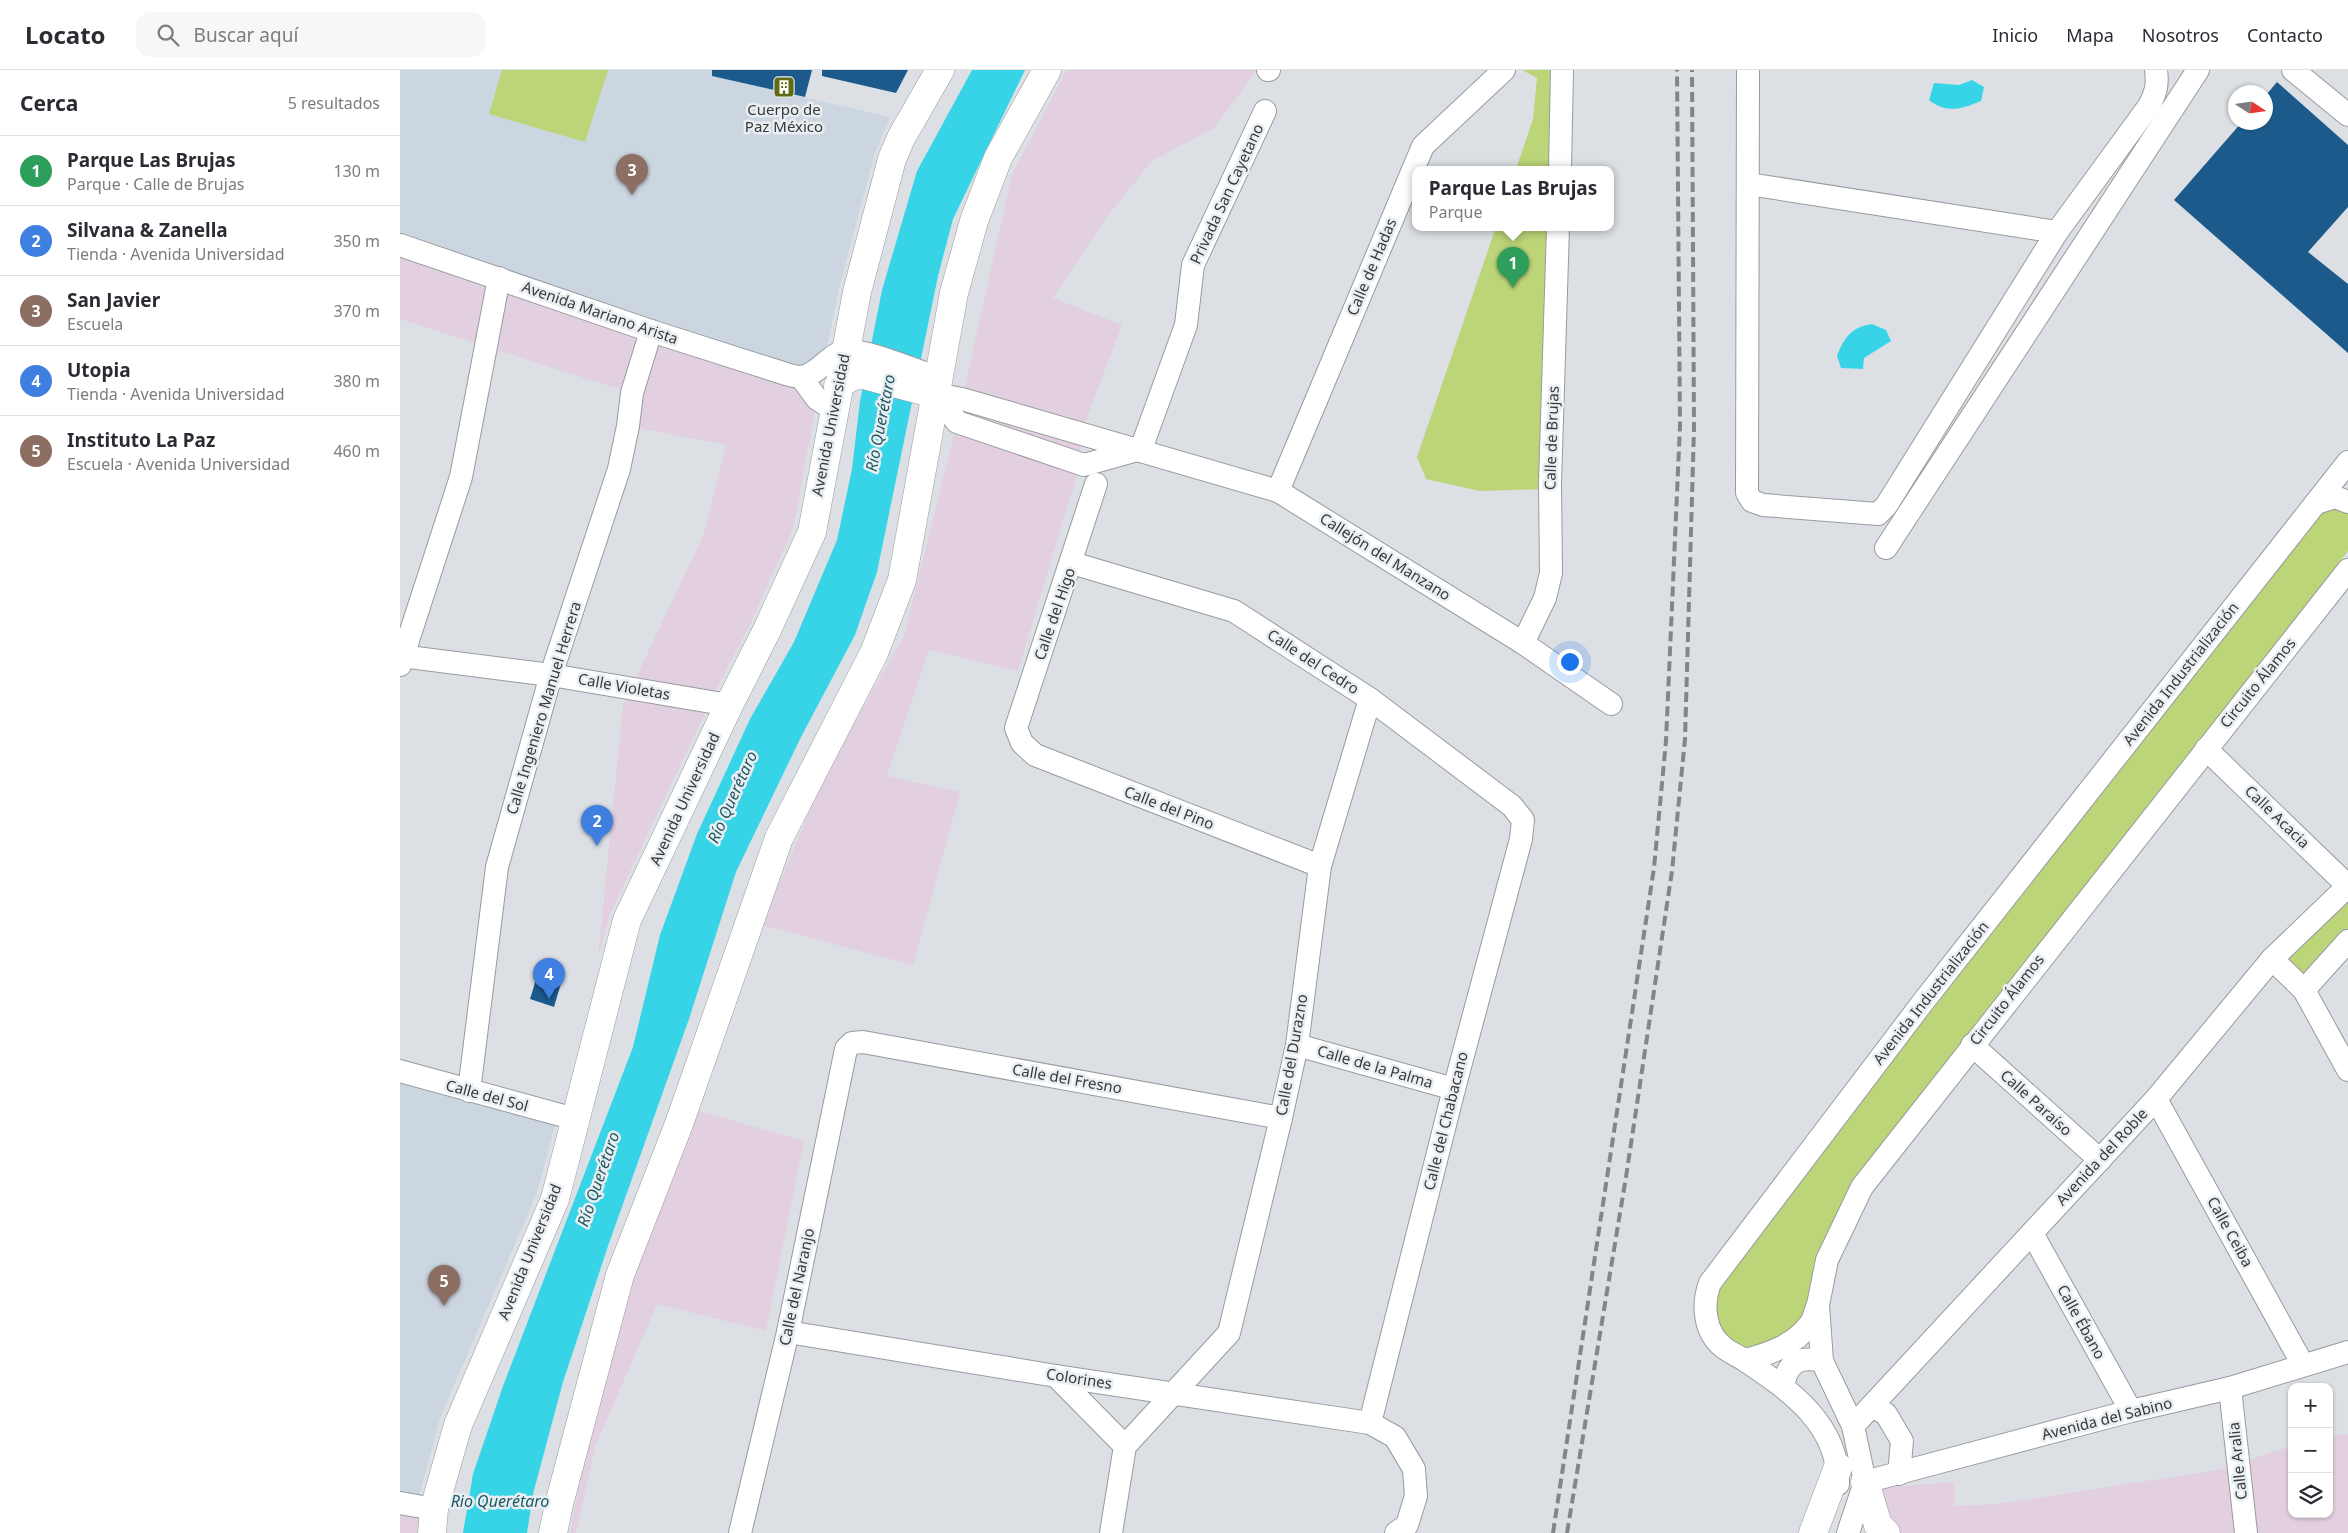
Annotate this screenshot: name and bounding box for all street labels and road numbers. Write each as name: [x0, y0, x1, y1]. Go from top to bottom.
street label: Privada San Cayetano: [1185, 120, 1267, 267]
street label: Calle de Hadas: [1342, 215, 1401, 318]
street label: Avenida Mariano Arista: [520, 276, 681, 348]
street label: Avenida Universidad: [806, 352, 854, 498]
street label: Calle de Brujas: [1539, 386, 1563, 490]
street label: Callejón del Manzano: [1316, 508, 1455, 605]
street label: Calle del Higo: [1029, 565, 1079, 663]
street label: Avenida Industrialización: [2118, 598, 2243, 749]
street label: Calle Ingeniero Manuel Herrera: [501, 599, 585, 817]
street label: Calle del Cedro: [1264, 624, 1363, 698]
street label: Circuito Álamos: [2215, 633, 2300, 731]
street label: Calle Violetas: [576, 668, 672, 704]
street label: Avenida Universidad: [644, 729, 724, 868]
street label: Calle Acacia: [2241, 780, 2314, 852]
street label: Calle del Pino: [1122, 781, 1217, 833]
street label: Avenida Industrialización: [1868, 917, 1993, 1068]
street label: Circuito Álamos: [1964, 950, 2048, 1049]
street label: Calle del Durazno: [1270, 992, 1312, 1117]
street label: Calle de la Palma: [1315, 1040, 1436, 1092]
street label: Calle del Chabacano: [1418, 1049, 1472, 1192]
street label: Calle del Fresno: [1011, 1059, 1124, 1098]
street label: Calle Paraíso: [1997, 1065, 2077, 1140]
street label: Calle del Sol: [444, 1074, 531, 1116]
street label: Avenida del Roble: [2051, 1104, 2151, 1209]
street label: Avenida Universidad: [493, 1181, 565, 1322]
street label: Calle Ceiba: [2203, 1193, 2258, 1270]
street label: Calle del Naranjo: [774, 1226, 818, 1347]
street label: Calle Ébano: [2053, 1281, 2111, 1362]
street label: Colorines: [1045, 1363, 1114, 1393]
street label: Avenida del Sabino: [2039, 1392, 2174, 1444]
street label: Calle Aralia: [2223, 1421, 2251, 1501]

